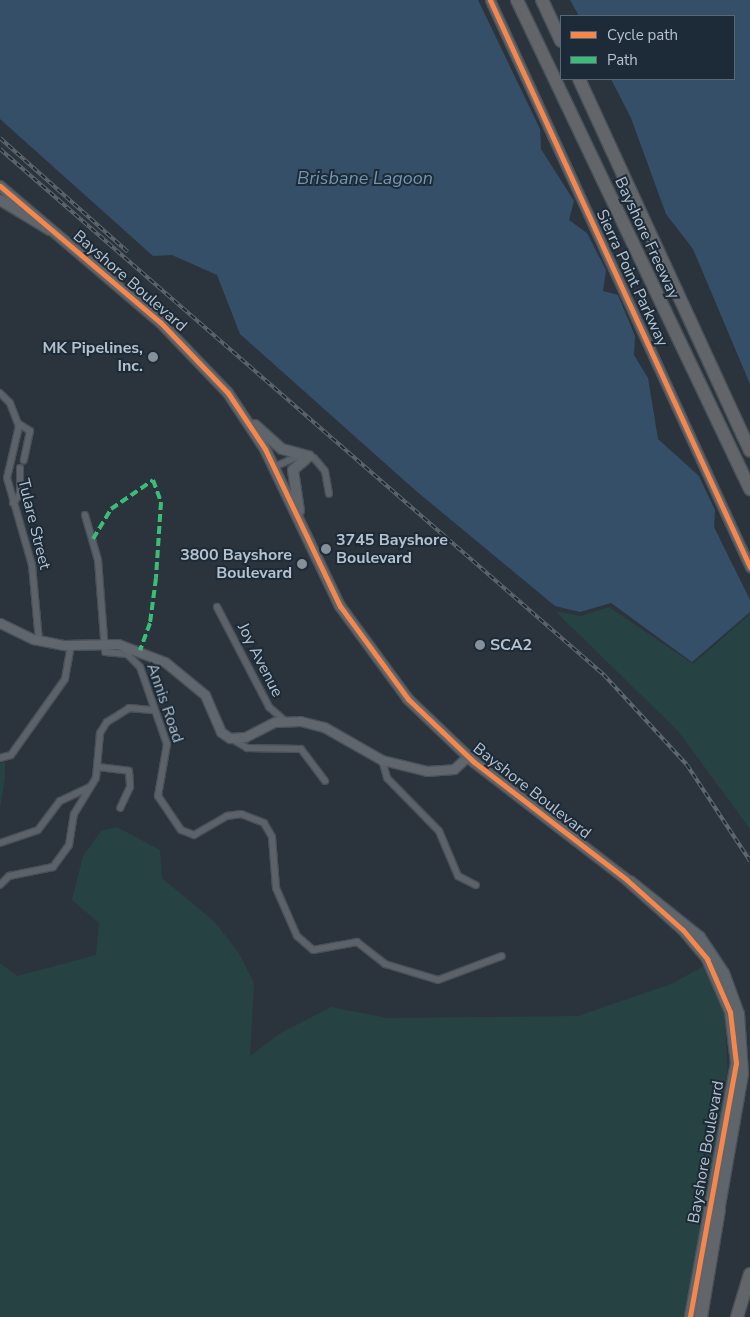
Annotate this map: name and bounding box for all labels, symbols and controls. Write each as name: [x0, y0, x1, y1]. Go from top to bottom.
legend: [560, 15, 735, 80]
text: Cycle path: [607, 25, 678, 45]
text: Path: [607, 50, 638, 70]
water label: Brisbane Lagoon: [297, 167, 433, 189]
street label: Bayshore Freeway: [610, 174, 684, 302]
street label: Sierra Point Parkway: [592, 207, 672, 349]
street label: Bayshore Boulevard: [69, 226, 191, 336]
place label: MK Pipelines, Inc.: [42, 338, 143, 376]
marker: MK Pipelines, Inc.: [147, 351, 159, 363]
street label: Tulare Street: [13, 477, 55, 571]
place label: 3745 Bayshore Boulevard: [336, 530, 448, 568]
marker: 3745 Bayshore Boulevard: [320, 543, 332, 555]
place label: 3800 Bayshore Boulevard: [180, 545, 292, 583]
marker: 3800 Bayshore Boulevard: [296, 558, 308, 570]
street label: Joy Avenue: [233, 620, 287, 700]
place label: SCA2: [490, 635, 532, 655]
marker: SCA2: [474, 639, 486, 651]
street label: Annis Road: [142, 661, 188, 745]
street label: Bayshore Boulevard: [469, 739, 595, 843]
street label: Bayshore Boulevard: [684, 1079, 728, 1225]

